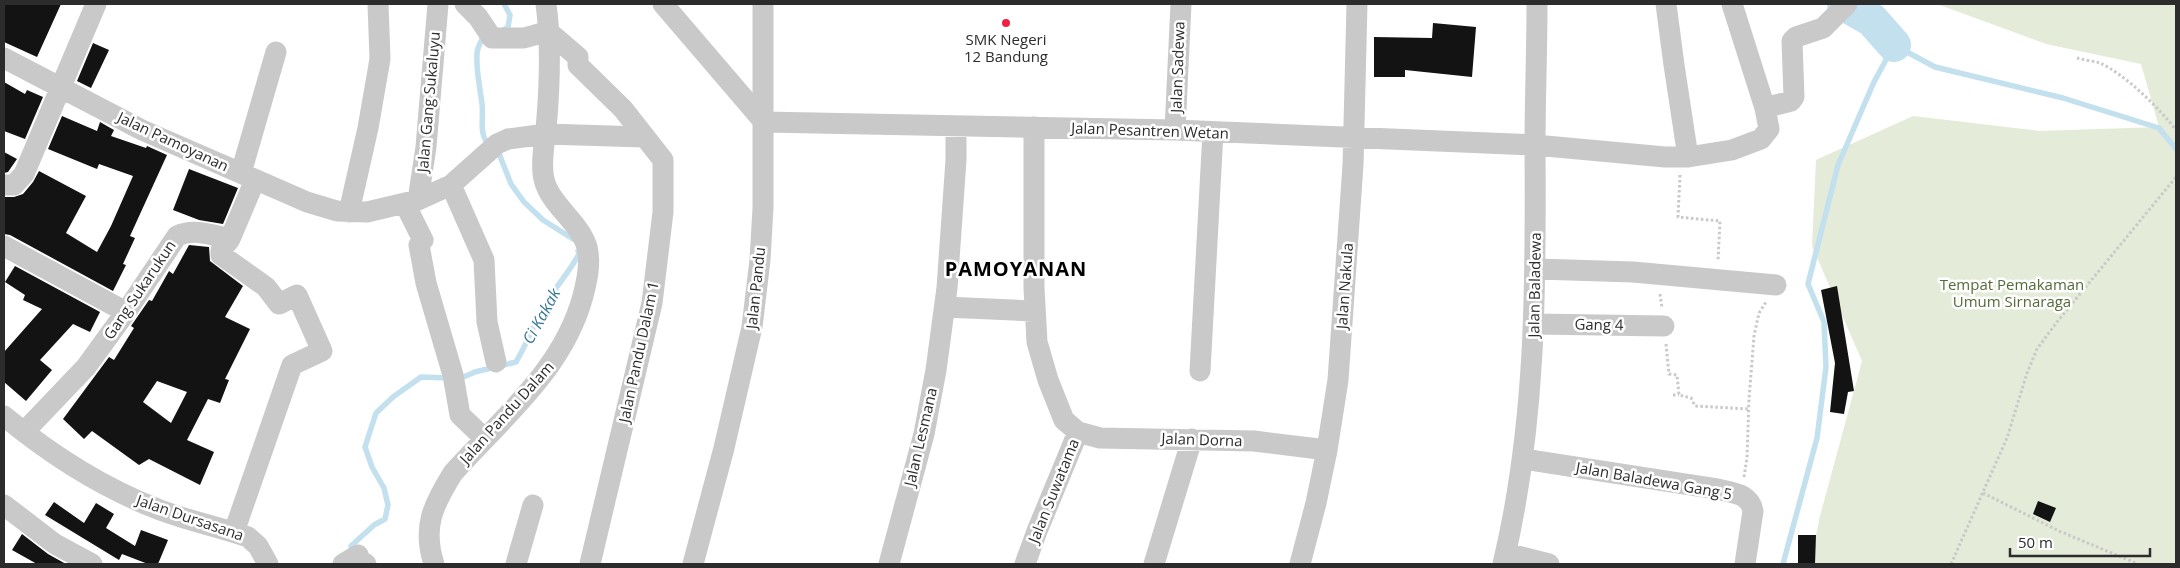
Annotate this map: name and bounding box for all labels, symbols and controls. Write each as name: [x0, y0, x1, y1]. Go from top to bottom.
marker: SMK Negeri 12 Bandung: [1000, 17, 1012, 29]
street label: Jalan Sadewa: [1165, 21, 1189, 115]
place label: SMK Negeri 12 Bandung: [964, 29, 1048, 66]
street label: Jalan Gang Sukaluyu: [412, 31, 444, 175]
street label: Jalan Pamoyanan: [113, 106, 232, 176]
street label: Jalan Pesantren Wetan: [1069, 117, 1229, 143]
street label: Jalan Baladewa: [1523, 232, 1545, 340]
street label: Gang Sukarukun: [99, 236, 180, 343]
street label: Jalan Nakula: [1331, 242, 1357, 332]
street label: Jalan Pandu: [741, 246, 769, 332]
district label: PAMOYANAN: [945, 255, 1087, 282]
park label: Tempat Pemakaman Umum Sirnaraga: [1940, 274, 2084, 311]
street label: Jalan Pandu Dalam 1: [613, 279, 663, 426]
water label: Ci Kakak: [517, 283, 566, 348]
street label: Gang 4: [1574, 314, 1624, 334]
street label: Jalan Pandu Dalam: [453, 357, 558, 469]
street label: Jalan Lesmana: [899, 385, 941, 490]
street label: Jalan Dorna: [1159, 428, 1243, 450]
street label: Jalan Suwatama: [1022, 435, 1083, 548]
street label: Jalan Baladewa Gang 5: [1573, 456, 1734, 504]
street label: Jalan Dursasana: [132, 489, 247, 545]
scale bar: [2010, 526, 2150, 558]
text: 50 m: [2018, 532, 2053, 552]

